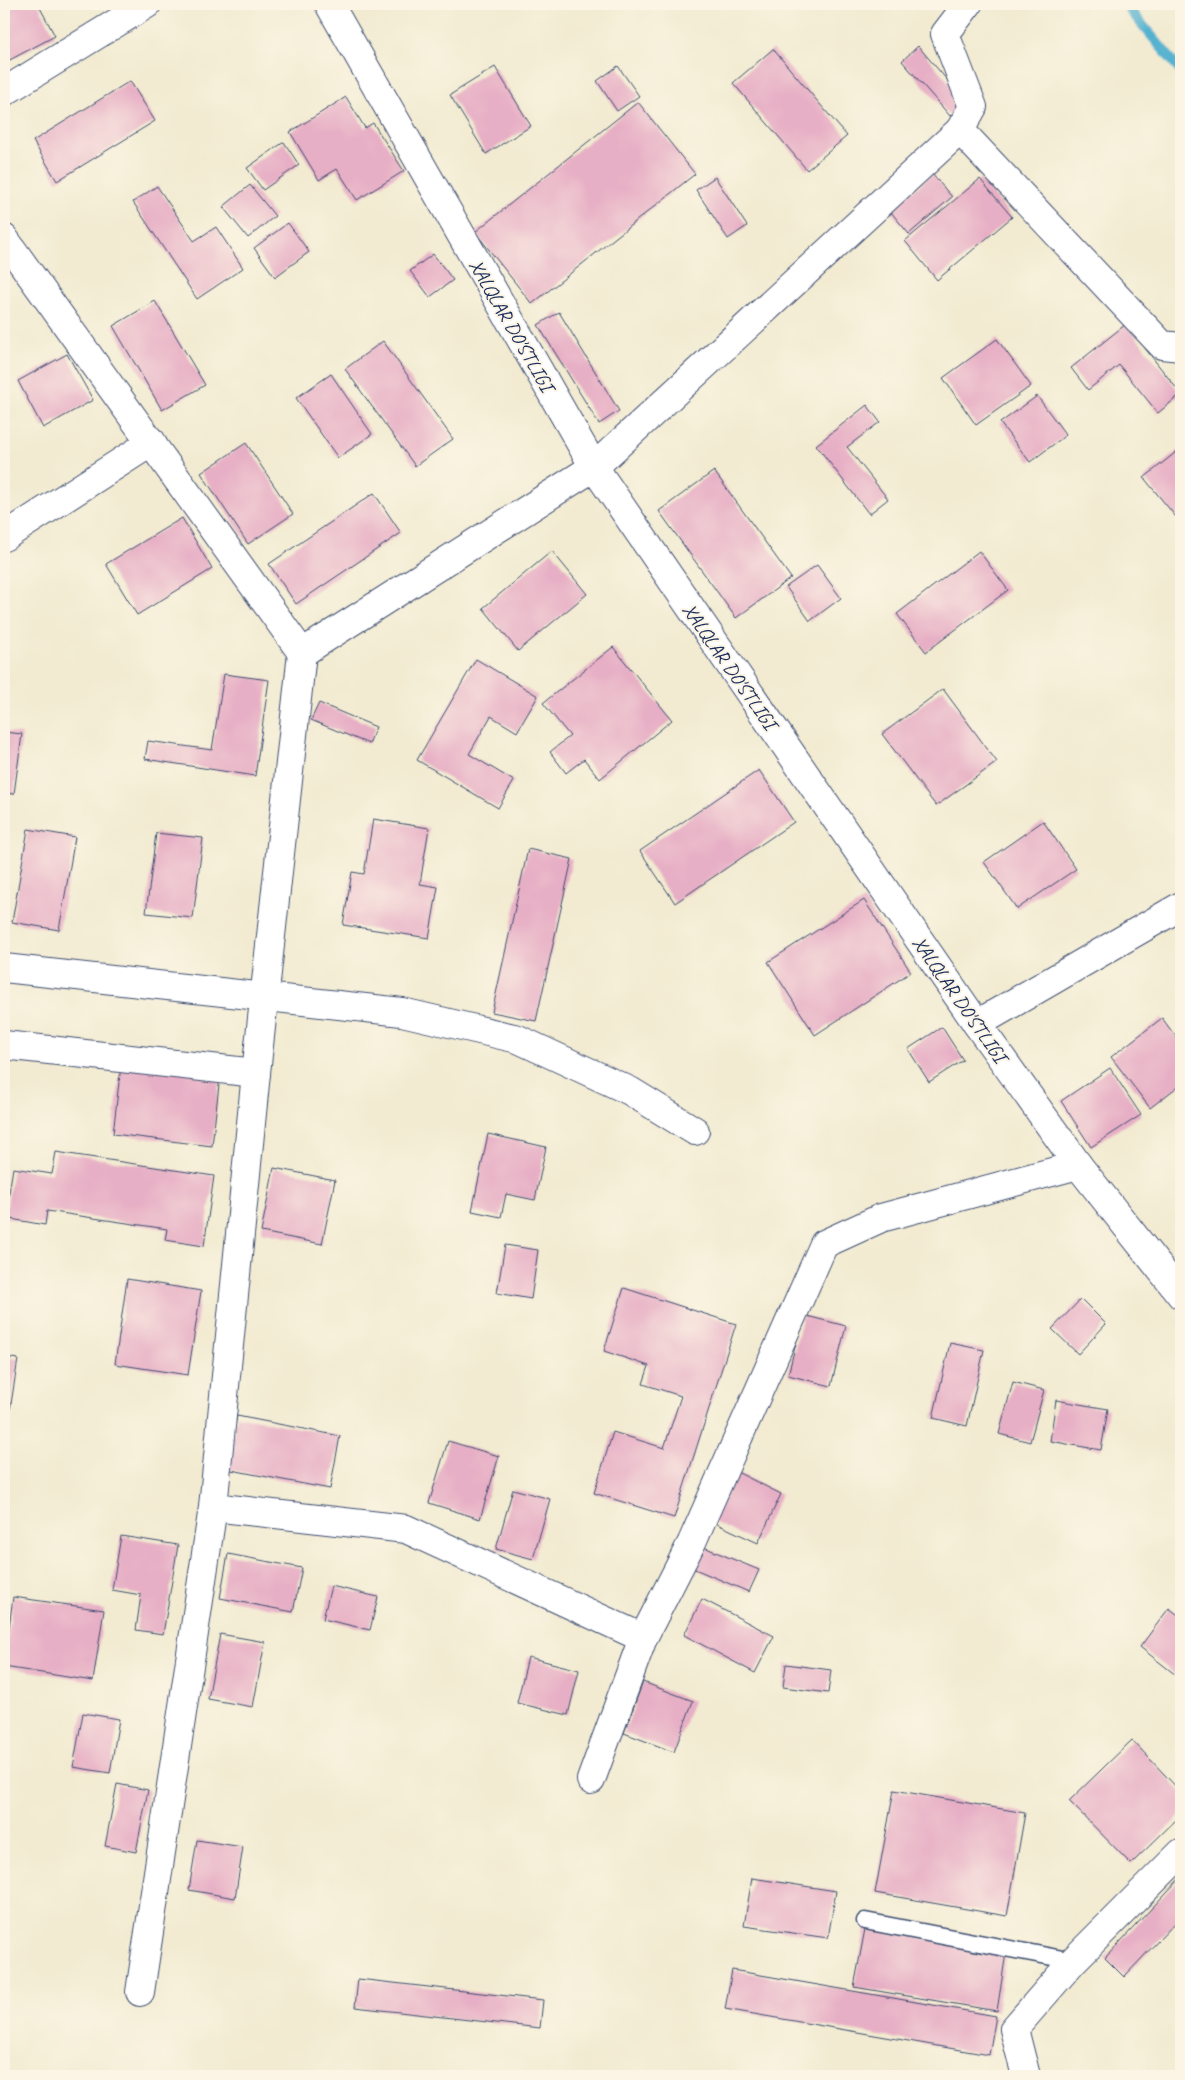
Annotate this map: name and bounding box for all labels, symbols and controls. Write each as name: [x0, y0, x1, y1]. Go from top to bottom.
street label: XALQLAR DO'STLIGI: [464, 255, 562, 399]
street label: XALQLAR DO'STLIGI: [677, 598, 785, 738]
street label: XALQLAR DO'STLIGI: [907, 931, 1015, 1071]

